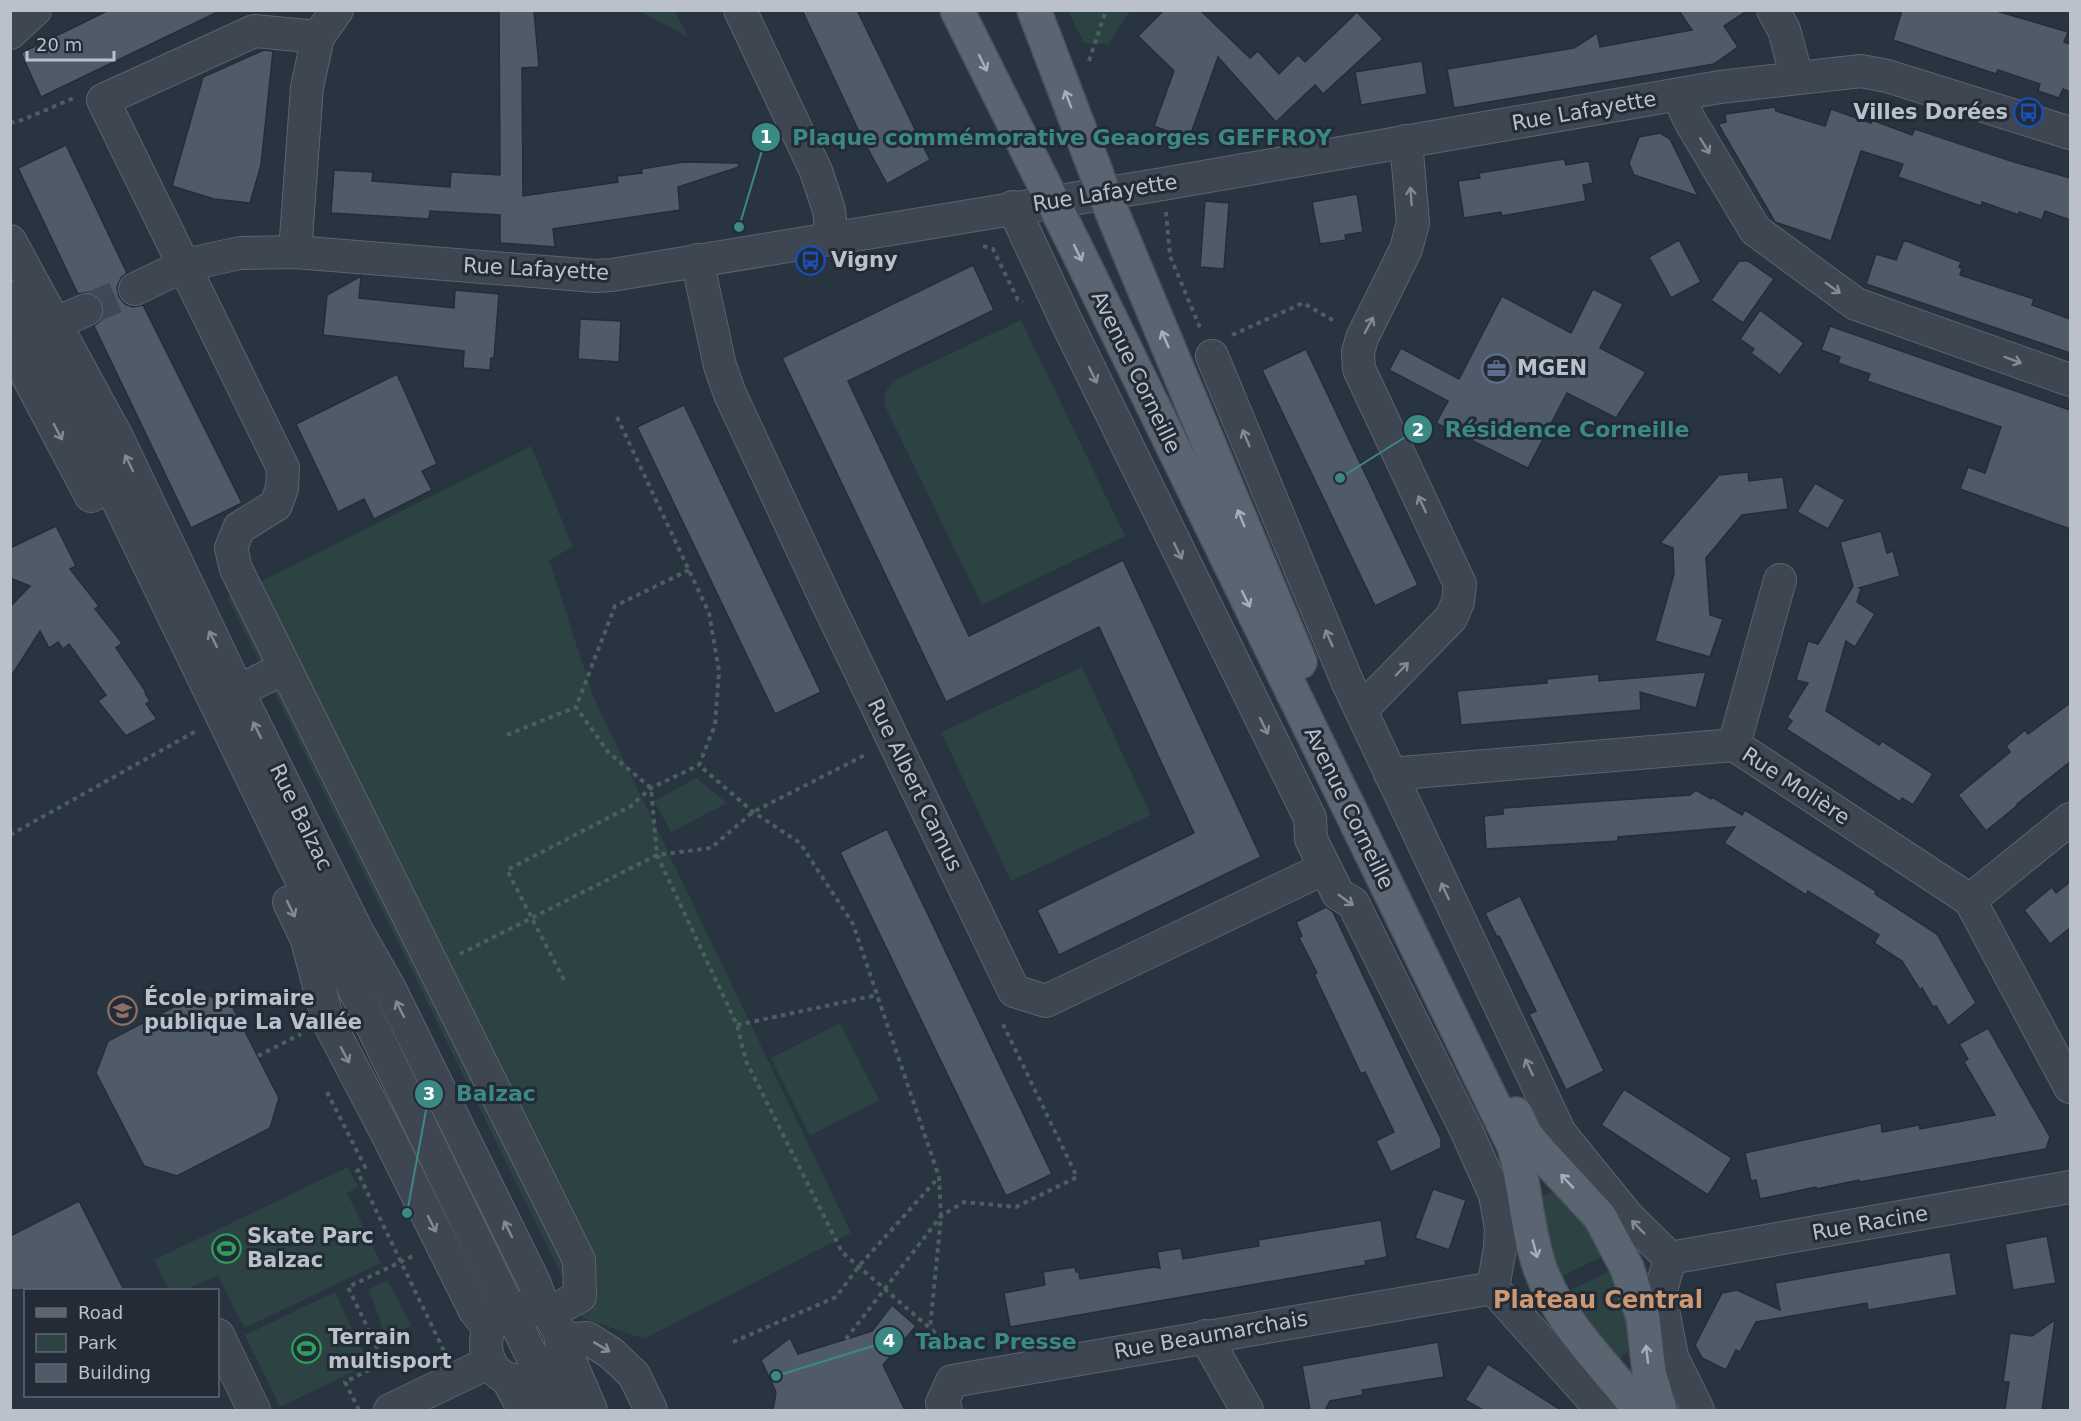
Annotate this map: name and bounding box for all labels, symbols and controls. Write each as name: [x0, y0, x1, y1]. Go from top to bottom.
scale bar: [27, 24, 114, 62]
text: 20 m: [36, 34, 82, 55]
one-way arrow: [978, 53, 990, 71]
street label: Rue Lafayette: [1510, 86, 1658, 136]
one-way arrow: [1062, 90, 1073, 109]
bus stop icon: Villes Dorées: [2013, 96, 2045, 128]
place label: Villes Dorées: [1853, 100, 2008, 124]
callout: Plaque commémorative Geaorges GEFFROY: [751, 117, 1344, 157]
text: Plaque commémorative Geaorges GEFFROY: [792, 125, 1333, 150]
text: 1: [760, 126, 772, 147]
one-way arrow: [1700, 137, 1712, 154]
street label: Rue Lafayette: [1031, 170, 1179, 216]
one-way arrow: [1405, 186, 1416, 206]
bus stop icon: Vigny: [794, 244, 826, 276]
one-way arrow: [1073, 244, 1085, 262]
place label: Vigny: [831, 248, 898, 272]
street label: Rue Lafayette: [462, 253, 610, 285]
one-way arrow: [1825, 281, 1841, 294]
street label: Avenue Corneille: [1086, 287, 1186, 457]
one-way arrow: [1364, 317, 1375, 335]
one-way arrow: [1159, 330, 1170, 349]
office icon: MGEN: [1480, 352, 1512, 384]
one-way arrow: [2004, 355, 2022, 366]
place label: MGEN: [1517, 356, 1587, 380]
one-way arrow: [1088, 366, 1099, 384]
callout: Résidence Corneille: [1403, 409, 1701, 449]
text: Résidence Corneille: [1445, 417, 1689, 442]
text: 2: [1412, 419, 1424, 440]
one-way arrow: [53, 422, 64, 440]
one-way arrow: [1240, 429, 1251, 448]
one-way arrow: [123, 454, 135, 472]
one-way arrow: [1416, 495, 1428, 513]
one-way arrow: [1235, 510, 1246, 528]
one-way arrow: [1173, 541, 1185, 559]
one-way arrow: [1241, 589, 1253, 607]
one-way arrow: [1323, 629, 1334, 647]
one-way arrow: [207, 630, 219, 648]
one-way arrow: [1394, 661, 1409, 676]
street label: Rue Albert Camus: [863, 695, 967, 875]
one-way arrow: [1259, 716, 1271, 734]
one-way arrow: [251, 722, 263, 740]
street label: Avenue Corneille: [1299, 723, 1399, 893]
street label: Rue Molière: [1738, 742, 1854, 830]
street label: Rue Balzac: [265, 760, 337, 874]
one-way arrow: [1439, 882, 1451, 900]
one-way arrow: [1338, 893, 1354, 906]
one-way arrow: [286, 899, 298, 917]
place label: École primaire publique La Vallée: [144, 985, 362, 1034]
school or university icon: École primaire publique La Vallée: [107, 994, 139, 1026]
one-way arrow: [394, 1001, 405, 1019]
one-way arrow: [340, 1045, 352, 1063]
one-way arrow: [1522, 1058, 1534, 1076]
callout: Balzac: [414, 1074, 548, 1114]
text: Balzac: [456, 1081, 536, 1106]
text: 3: [423, 1083, 435, 1104]
one-way arrow: [1560, 1174, 1574, 1189]
street label: Rue Racine: [1810, 1201, 1930, 1245]
one-way arrow: [427, 1214, 438, 1232]
one-way arrow: [1630, 1219, 1645, 1234]
one-way arrow: [502, 1221, 514, 1239]
place label: Skate Parc Balzac: [247, 1224, 374, 1272]
sports icon: Skate Parc Balzac: [210, 1232, 242, 1264]
one-way arrow: [1529, 1239, 1541, 1258]
district label: Plateau Central: [1493, 1286, 1703, 1314]
legend: [24, 1289, 219, 1397]
text: Road: [78, 1302, 123, 1323]
street label: Rue Beaumarchais: [1112, 1306, 1310, 1364]
callout: Tabac Presse: [874, 1321, 1089, 1361]
place label: Terrain multisport: [328, 1325, 452, 1373]
text: Tabac Presse: [915, 1329, 1077, 1354]
text: 4: [883, 1330, 895, 1351]
text: Park: [78, 1332, 117, 1353]
sports icon: Terrain multisport: [291, 1333, 323, 1365]
one-way arrow: [593, 1341, 610, 1353]
one-way arrow: [1641, 1344, 1652, 1364]
text: Building: [78, 1362, 151, 1383]

